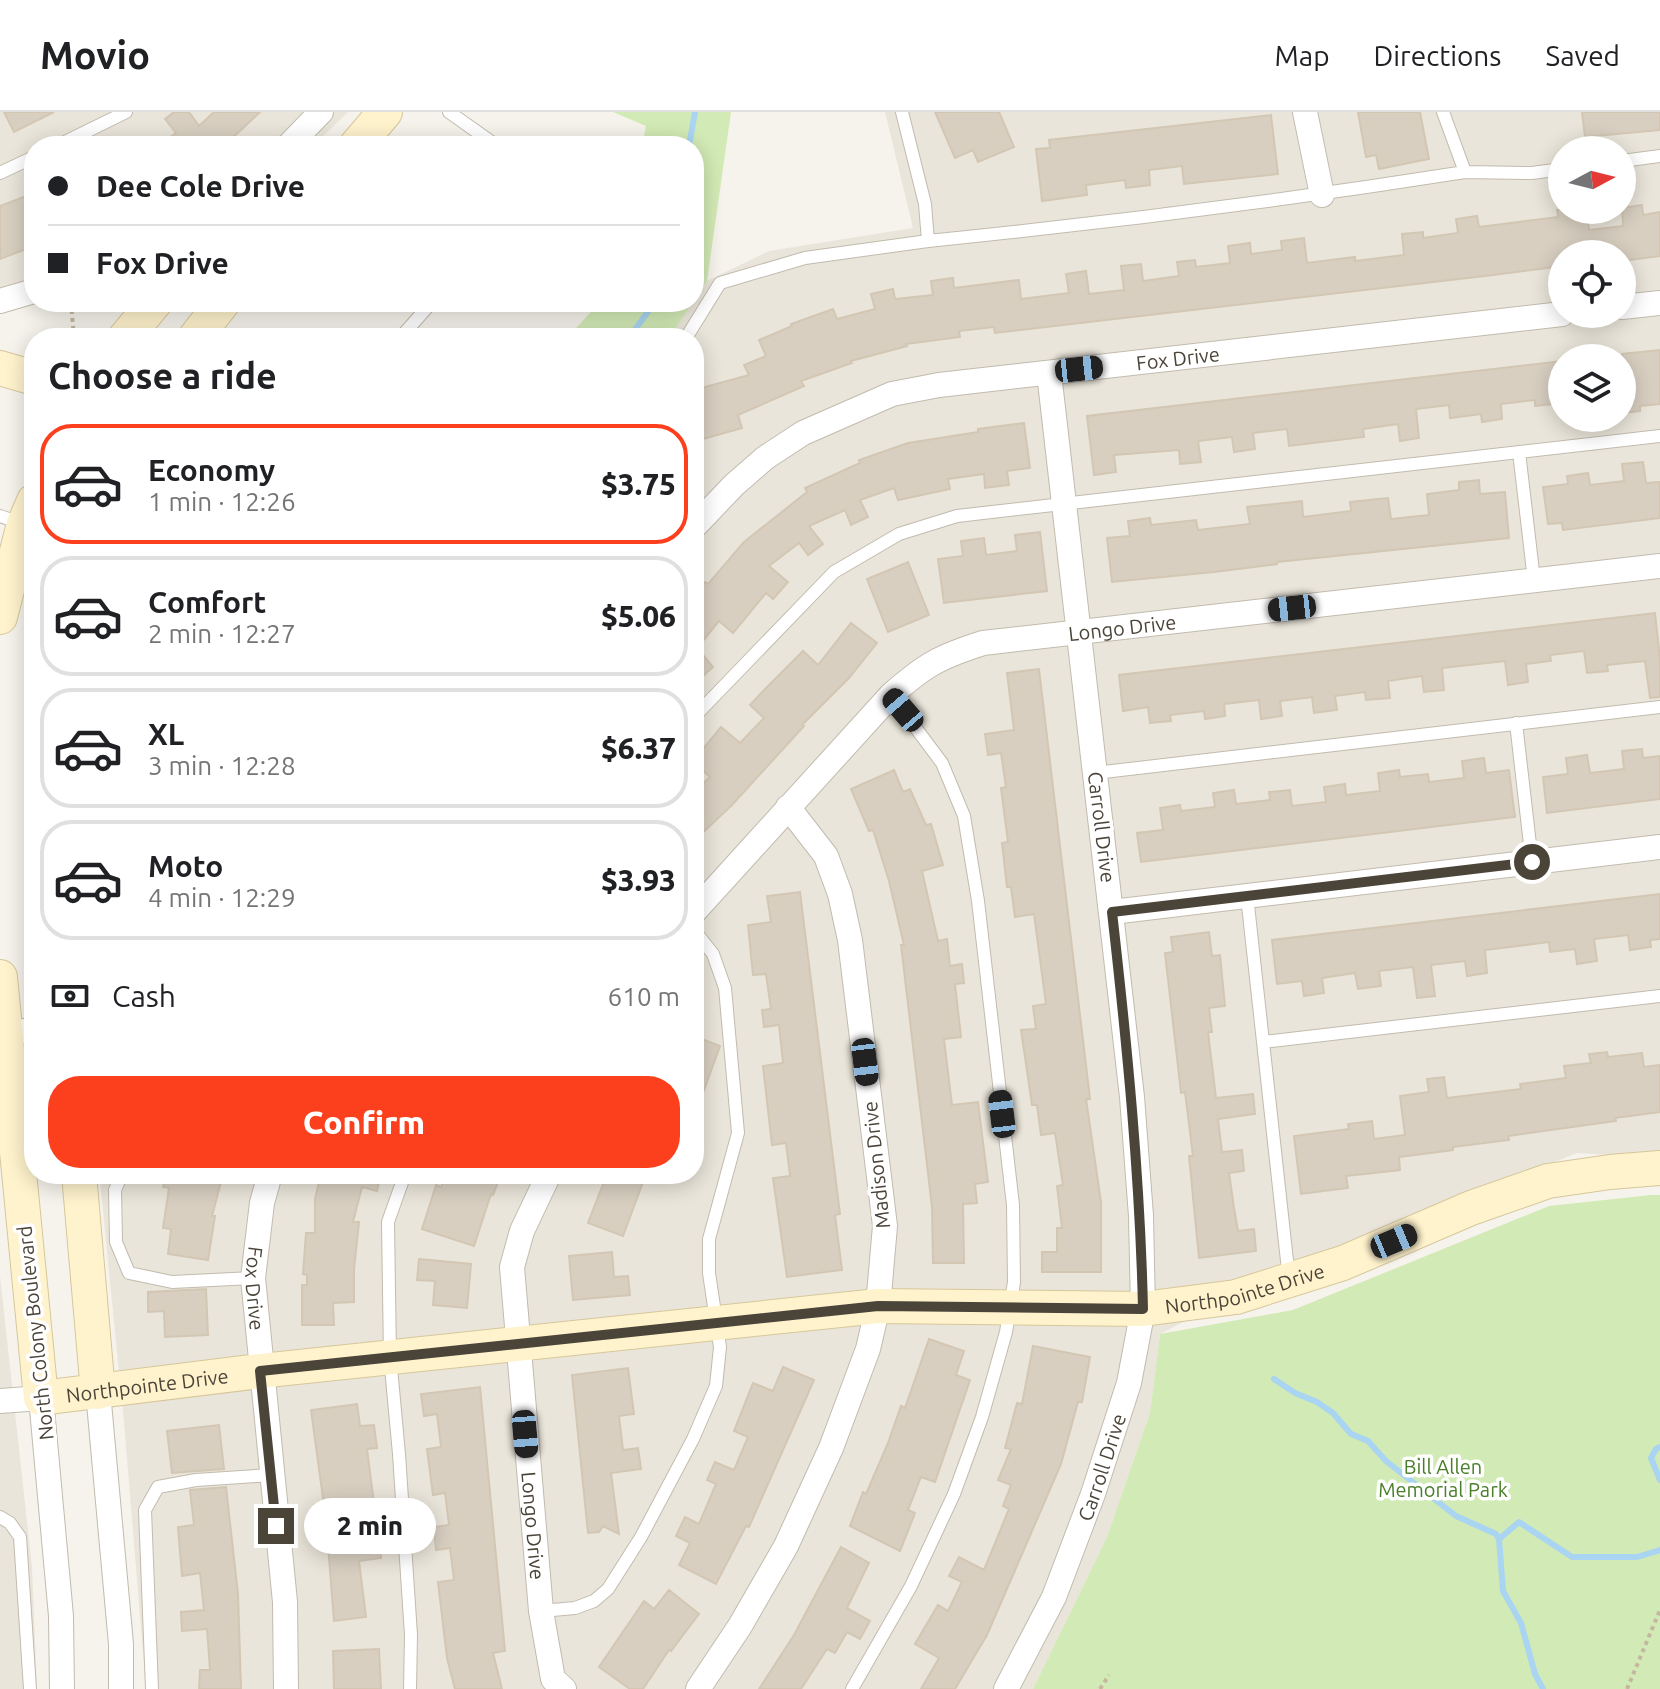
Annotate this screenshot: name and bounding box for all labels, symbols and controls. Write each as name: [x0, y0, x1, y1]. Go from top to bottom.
text: Movio: [40, 34, 150, 76]
text: Map: [1274, 40, 1330, 71]
text: Directions: [1374, 40, 1501, 71]
text: Saved: [1545, 40, 1620, 71]
north arrow: [1548, 136, 1636, 224]
map controls: [1548, 136, 1636, 432]
text: Dee Cole Drive: [96, 169, 305, 203]
button: locate: [1548, 240, 1636, 328]
text: Fox Drive: [96, 246, 229, 280]
street label: Fox Drive: [1135, 342, 1221, 374]
button: layers: [1548, 344, 1636, 432]
text: Choose a ride: [48, 355, 277, 396]
car: [1054, 355, 1104, 383]
icon: car: [52, 448, 124, 520]
text: Economy: [148, 453, 275, 487]
text: $3.75: [601, 467, 676, 501]
text: 1 min · 12:26: [148, 487, 296, 516]
icon: car: [52, 580, 124, 652]
text: Comfort: [148, 585, 266, 619]
car: [1267, 594, 1317, 622]
text: $5.06: [601, 599, 676, 633]
street label: Longo Drive: [1067, 610, 1177, 645]
text: 2 min · 12:27: [148, 619, 296, 648]
car: [878, 684, 928, 736]
icon: car: [52, 712, 124, 784]
text: XL: [148, 717, 184, 751]
text: $6.37: [601, 731, 676, 765]
text: 3 min · 12:28: [148, 751, 296, 780]
street label: Carroll Drive: [1084, 770, 1120, 884]
icon: car: [52, 844, 124, 916]
route start: [1514, 844, 1550, 880]
text: Moto: [148, 849, 223, 883]
text: $3.93: [601, 863, 676, 897]
text: 4 min · 12:29: [148, 883, 296, 912]
icon: cash: [48, 974, 92, 1018]
text: Cash: [112, 979, 176, 1013]
text: 610 m: [608, 982, 680, 1011]
car: [850, 1037, 880, 1087]
button: Confirm: [48, 1076, 680, 1168]
car: [987, 1089, 1017, 1139]
street label: Madison Drive: [858, 1100, 894, 1230]
car: [1367, 1221, 1421, 1261]
street label: North Colony Boulevard: [12, 1225, 58, 1441]
street label: Fox Drive: [242, 1245, 270, 1331]
street label: Northpointe Drive: [1164, 1258, 1327, 1318]
street label: Northpointe Drive: [65, 1363, 230, 1406]
car: [511, 1409, 539, 1459]
street label: Carroll Drive: [1072, 1411, 1130, 1524]
park label: Bill Allen Memorial Park: [1378, 1455, 1508, 1501]
street label: Longo Drive: [518, 1471, 550, 1581]
callout: 2 min: [304, 1498, 436, 1554]
route end: [258, 1508, 294, 1544]
text: 2 min: [337, 1511, 403, 1540]

